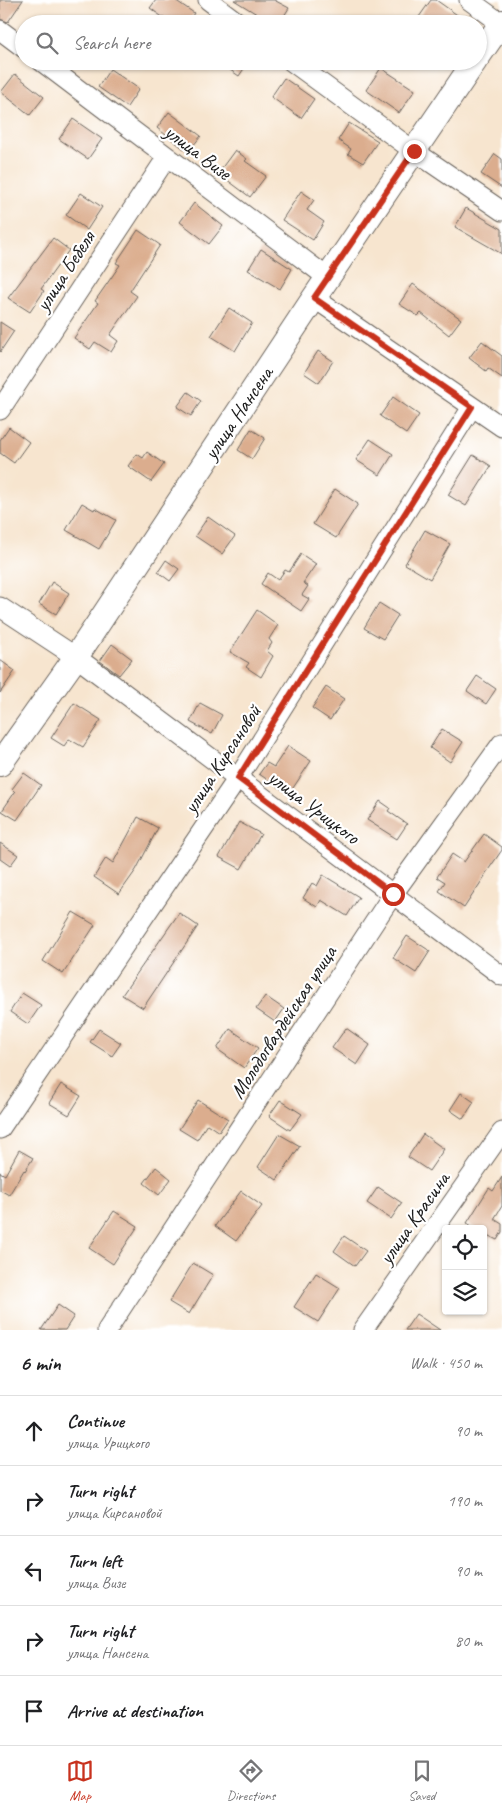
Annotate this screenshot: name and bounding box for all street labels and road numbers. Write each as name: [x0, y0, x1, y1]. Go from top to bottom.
street label: улица Визе: [158, 117, 237, 186]
street label: улица Бебеля: [28, 224, 102, 318]
street label: улица Нансена: [196, 360, 280, 466]
street label: улица Кирсановой: [176, 699, 267, 820]
street label: улица Урицкого: [261, 763, 366, 851]
street label: Молодогвардейская улица: [224, 939, 343, 1103]
street label: улица Красина: [372, 1165, 457, 1271]

